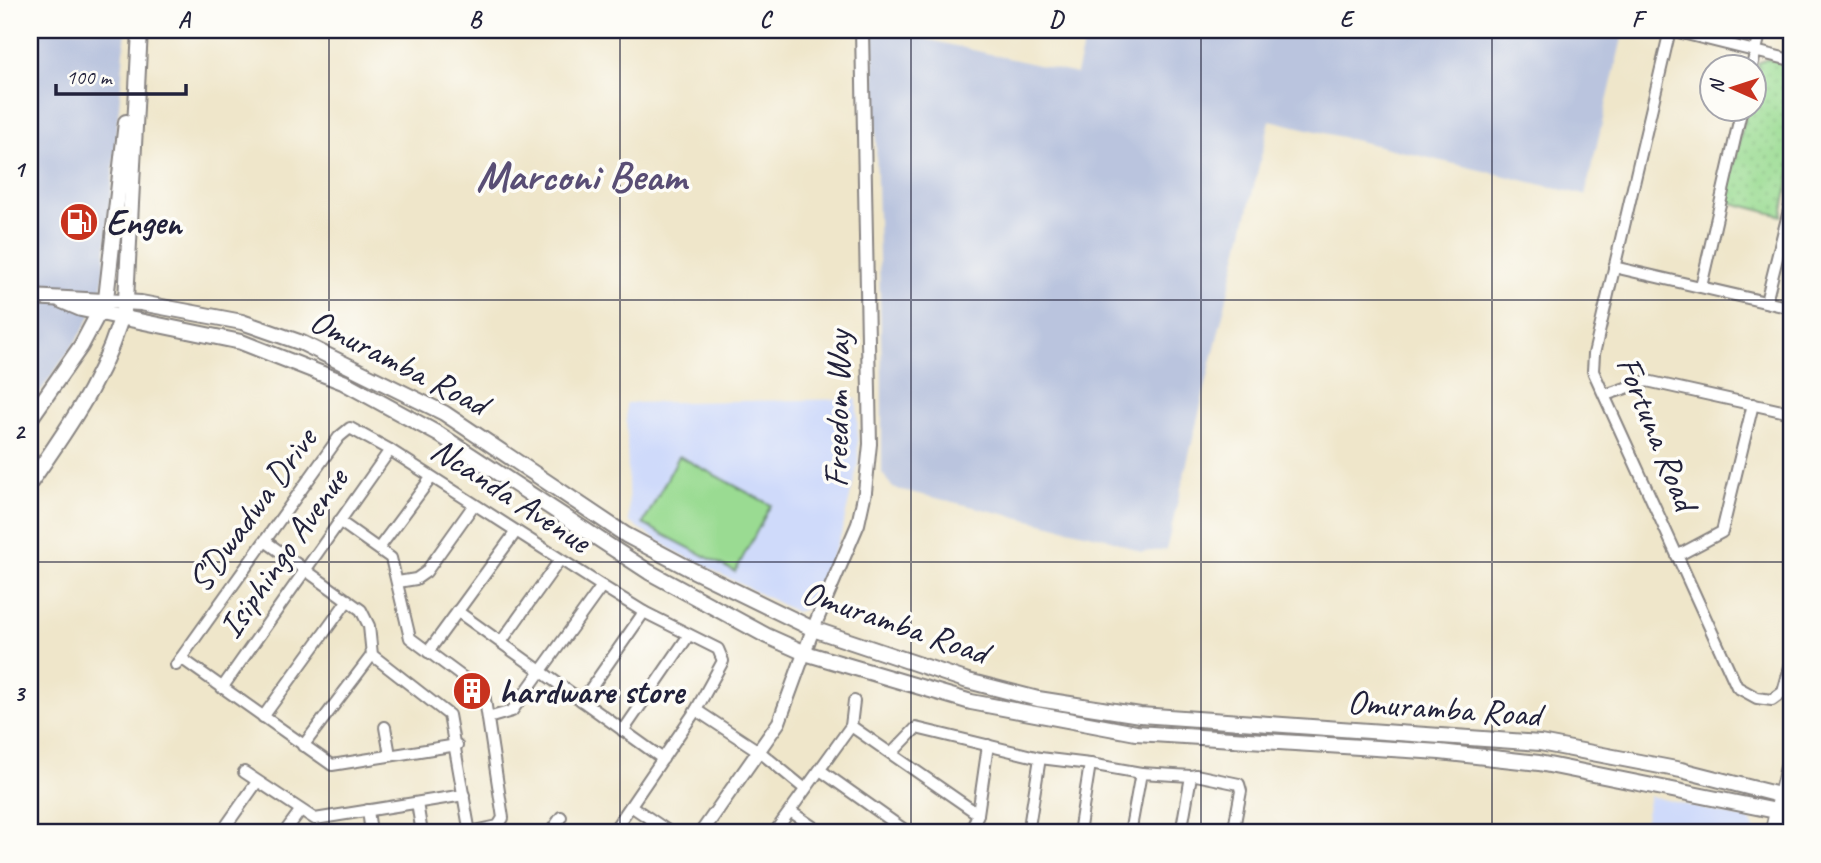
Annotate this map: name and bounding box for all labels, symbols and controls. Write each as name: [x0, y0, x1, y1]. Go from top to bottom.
text: A: [178, 5, 192, 34]
text: B: [469, 5, 483, 34]
text: C: [760, 5, 774, 34]
text: D: [1049, 5, 1065, 34]
text: E: [1340, 5, 1356, 34]
text: F: [1632, 5, 1648, 34]
scale bar: [56, 52, 186, 96]
north arrow: [1699, 52, 1769, 122]
text: 100 m: [66, 64, 113, 90]
text: N: [1705, 77, 1729, 94]
district label: Marconi Beam: [476, 150, 690, 203]
text: 1: [14, 155, 27, 184]
place label: Engen: [106, 200, 183, 245]
fuel station icon: Engen: [58, 201, 100, 243]
street label: Omuramba Road: [303, 298, 500, 428]
street label: Freedom Way: [813, 327, 861, 488]
street label: Fortuna Road: [1606, 350, 1710, 521]
text: 2: [14, 417, 27, 446]
street label: S'Dwadwa Drive: [177, 417, 328, 601]
street label: Ncanda Avenue: [423, 427, 601, 565]
street label: Isiphingo Avenue: [208, 457, 360, 647]
street label: Omuramba Road: [796, 569, 999, 676]
place label: hardware store: [499, 669, 686, 714]
building icon: hardware store: [451, 670, 493, 712]
text: 3: [14, 679, 27, 708]
street label: Omuramba Road: [1346, 679, 1547, 738]

